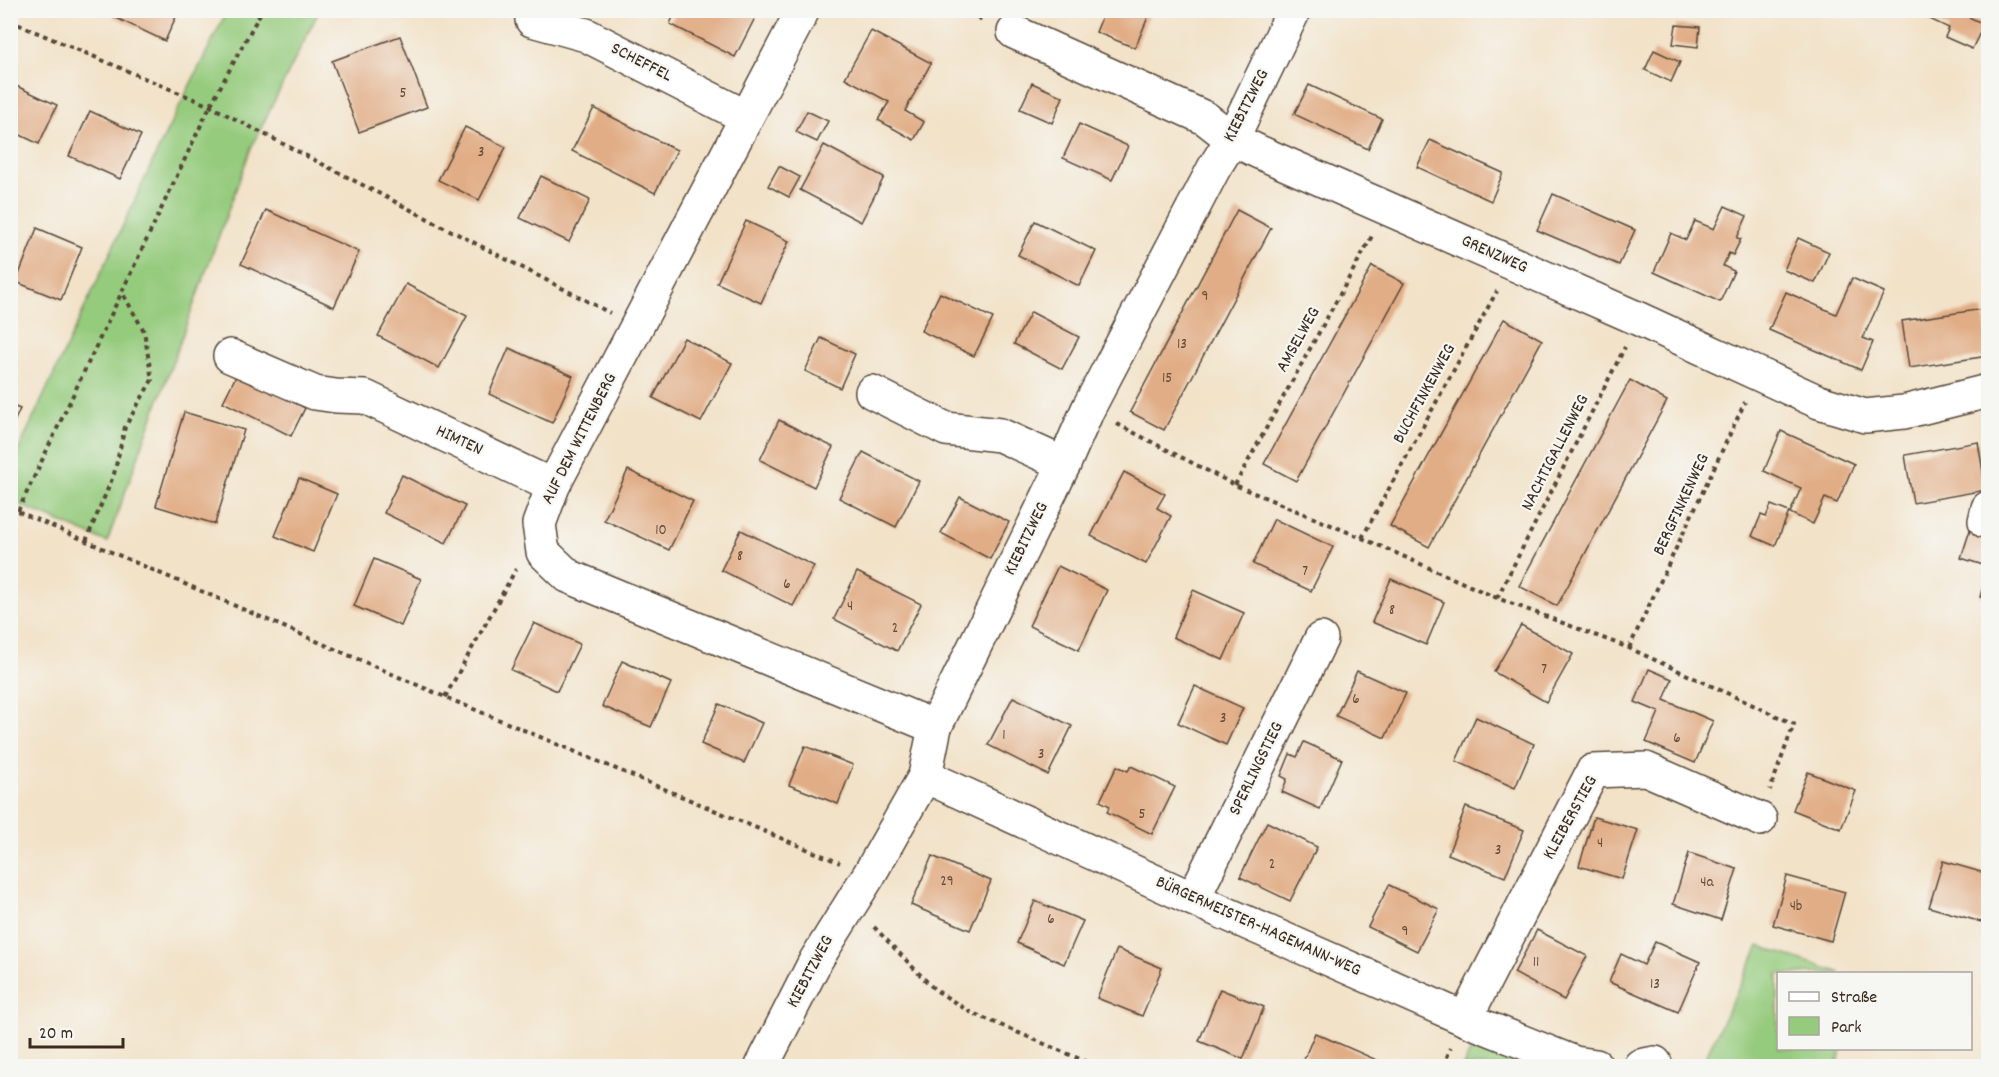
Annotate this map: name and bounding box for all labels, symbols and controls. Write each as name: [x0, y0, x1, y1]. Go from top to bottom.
street label: SCHEFFEL: [606, 37, 677, 89]
street label: KIEBITZWEG: [1218, 65, 1276, 147]
house number: 5: [400, 83, 407, 105]
house number: 3: [478, 142, 484, 164]
street label: GRENZWEG: [1457, 229, 1531, 281]
house number: 9: [1202, 286, 1208, 308]
street label: AMSELWEG: [1271, 303, 1327, 377]
house number: 13: [1177, 334, 1187, 356]
street label: BUCHFINKENWEG: [1387, 339, 1463, 449]
house number: 15: [1162, 368, 1172, 390]
street label: AUF DEM WITTENBERG: [536, 369, 624, 509]
street label: NACHTIGALLENWEG: [1516, 390, 1596, 516]
street label: HIMTEN: [431, 419, 487, 463]
street label: BERGFINKENWEG: [1647, 450, 1717, 560]
street label: KIEBITZWEG: [998, 498, 1056, 580]
house number: 10: [655, 520, 667, 542]
house number: 8: [737, 546, 743, 568]
house number: 7: [1302, 561, 1308, 583]
house number: 6: [783, 574, 791, 596]
house number: 4: [847, 596, 853, 618]
house number: 8: [1389, 600, 1395, 622]
house number: 2: [892, 618, 898, 640]
house number: 7: [1541, 659, 1547, 681]
house number: 6: [1352, 689, 1360, 711]
house number: 3: [1220, 708, 1226, 730]
street label: SPERLINGSTIEG: [1223, 718, 1291, 820]
house number: 1: [1002, 725, 1006, 747]
house number: 6: [1673, 728, 1681, 750]
house number: 3: [1038, 744, 1044, 766]
street label: KLEIBERSTIEG: [1538, 771, 1604, 865]
house number: 5: [1139, 804, 1146, 826]
house number: 4: [1597, 833, 1603, 855]
house number: 3: [1495, 840, 1501, 862]
house number: 2: [1269, 854, 1275, 876]
street label: BÜRGERMEISTER-HAGEMANN-WEG: [1151, 870, 1365, 984]
house number: 29: [940, 871, 954, 893]
house number: 4a: [1700, 872, 1715, 894]
house number: 4b: [1790, 896, 1802, 918]
house number: 6: [1047, 909, 1055, 931]
house number: 9: [1402, 921, 1408, 943]
street label: KIEBITZWEG: [781, 931, 841, 1013]
house number: 11: [1533, 952, 1539, 974]
legend: [1777, 972, 1972, 1050]
house number: 13: [1650, 974, 1660, 996]
text: Straße: [1831, 986, 1877, 1011]
scale bar: [30, 1011, 123, 1049]
text: Park: [1831, 1016, 1862, 1041]
text: 20 m: [39, 1022, 73, 1047]

